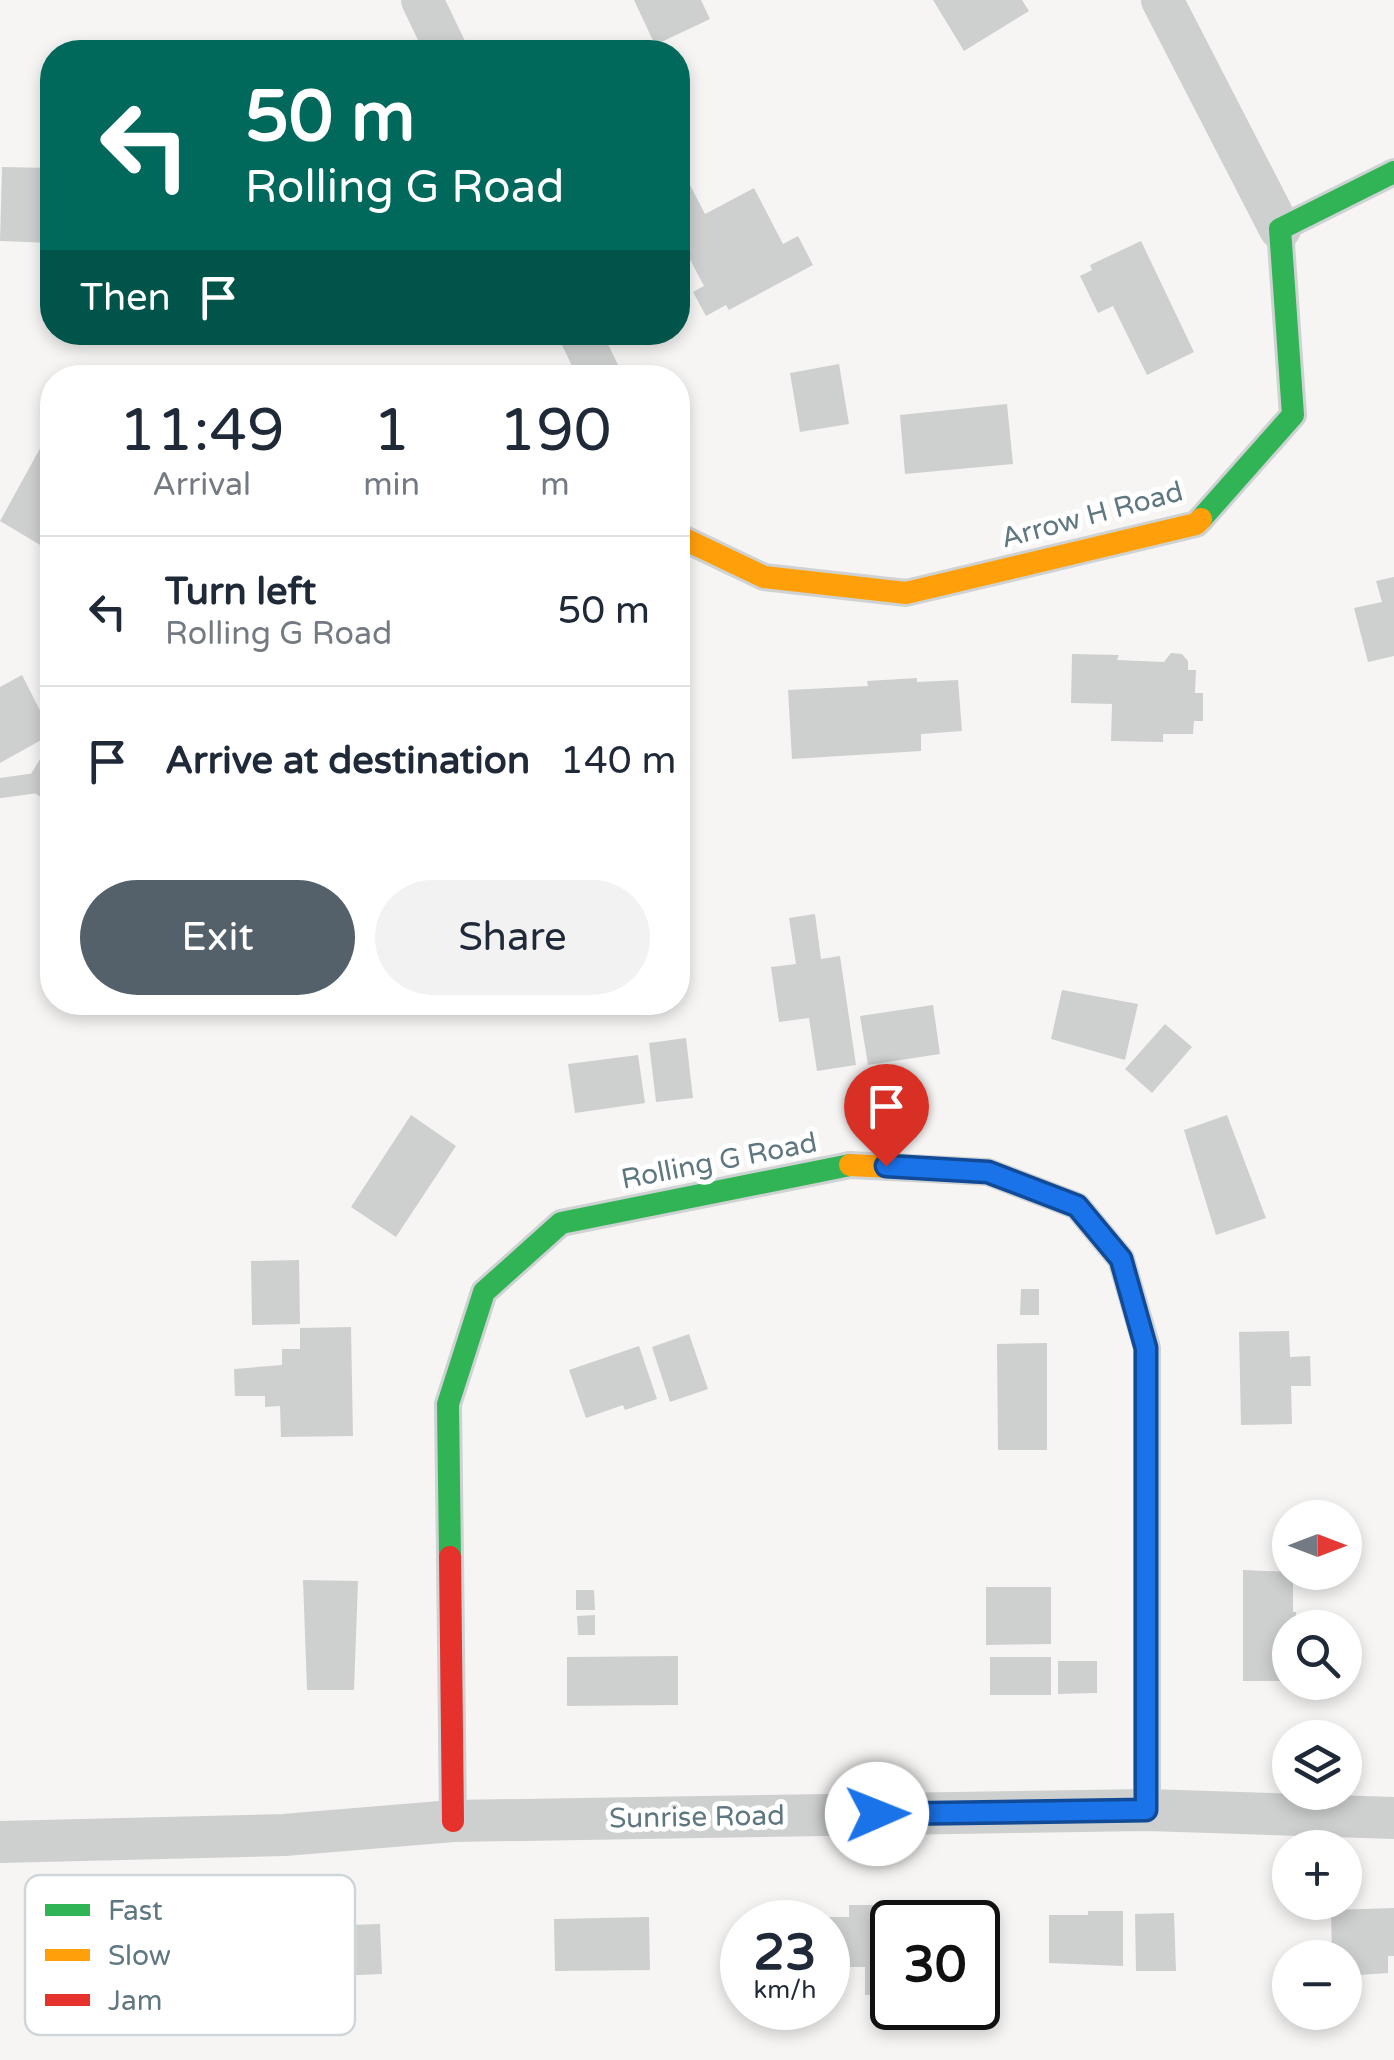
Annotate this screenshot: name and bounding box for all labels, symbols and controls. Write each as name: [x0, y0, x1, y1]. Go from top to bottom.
text: 50 m: [245, 76, 415, 160]
icon: left: [80, 80, 210, 210]
text: Rolling G Road: [245, 161, 564, 215]
icon: arrive: [191, 270, 246, 325]
text: Then: [80, 275, 171, 321]
text: 11:49: [118, 395, 285, 467]
text: 1: [373, 395, 410, 467]
text: 190: [498, 395, 612, 467]
text: Arrival: [152, 466, 251, 504]
text: min: [363, 466, 420, 504]
text: m: [540, 466, 570, 504]
street label: Arrow H Road: [997, 474, 1187, 556]
text: Turn left: [165, 569, 316, 615]
icon: left: [80, 584, 135, 639]
text: 50 m: [558, 588, 650, 634]
text: Rolling G Road: [165, 615, 392, 653]
icon: arrive: [80, 734, 135, 789]
text: Arrive at destination: [165, 738, 530, 784]
text: 140 m: [560, 738, 676, 784]
button: Exit: [80, 880, 355, 995]
button: Share: [375, 880, 650, 995]
pin: [844, 1064, 929, 1167]
icon: arrive: [859, 1079, 914, 1134]
street label: Rolling G Road: [618, 1125, 820, 1197]
north arrow: [1272, 1500, 1362, 1590]
map controls: [1272, 1500, 1362, 2030]
button: search: [1272, 1610, 1362, 1700]
button: layers: [1272, 1720, 1362, 1810]
position arrow: [825, 1762, 929, 1866]
street label: Sunrise Road: [609, 1798, 785, 1836]
button: +: [1272, 1830, 1362, 1920]
legend: [25, 1875, 355, 2035]
text: Fast: [108, 1894, 163, 1928]
speed limit sign: 30: [870, 1900, 1000, 2030]
text: 23: [754, 1923, 816, 1983]
text: Slow: [108, 1939, 171, 1973]
button: −: [1272, 1940, 1362, 2030]
text: km/h: [754, 1975, 816, 2005]
text: Jam: [108, 1984, 163, 2018]

